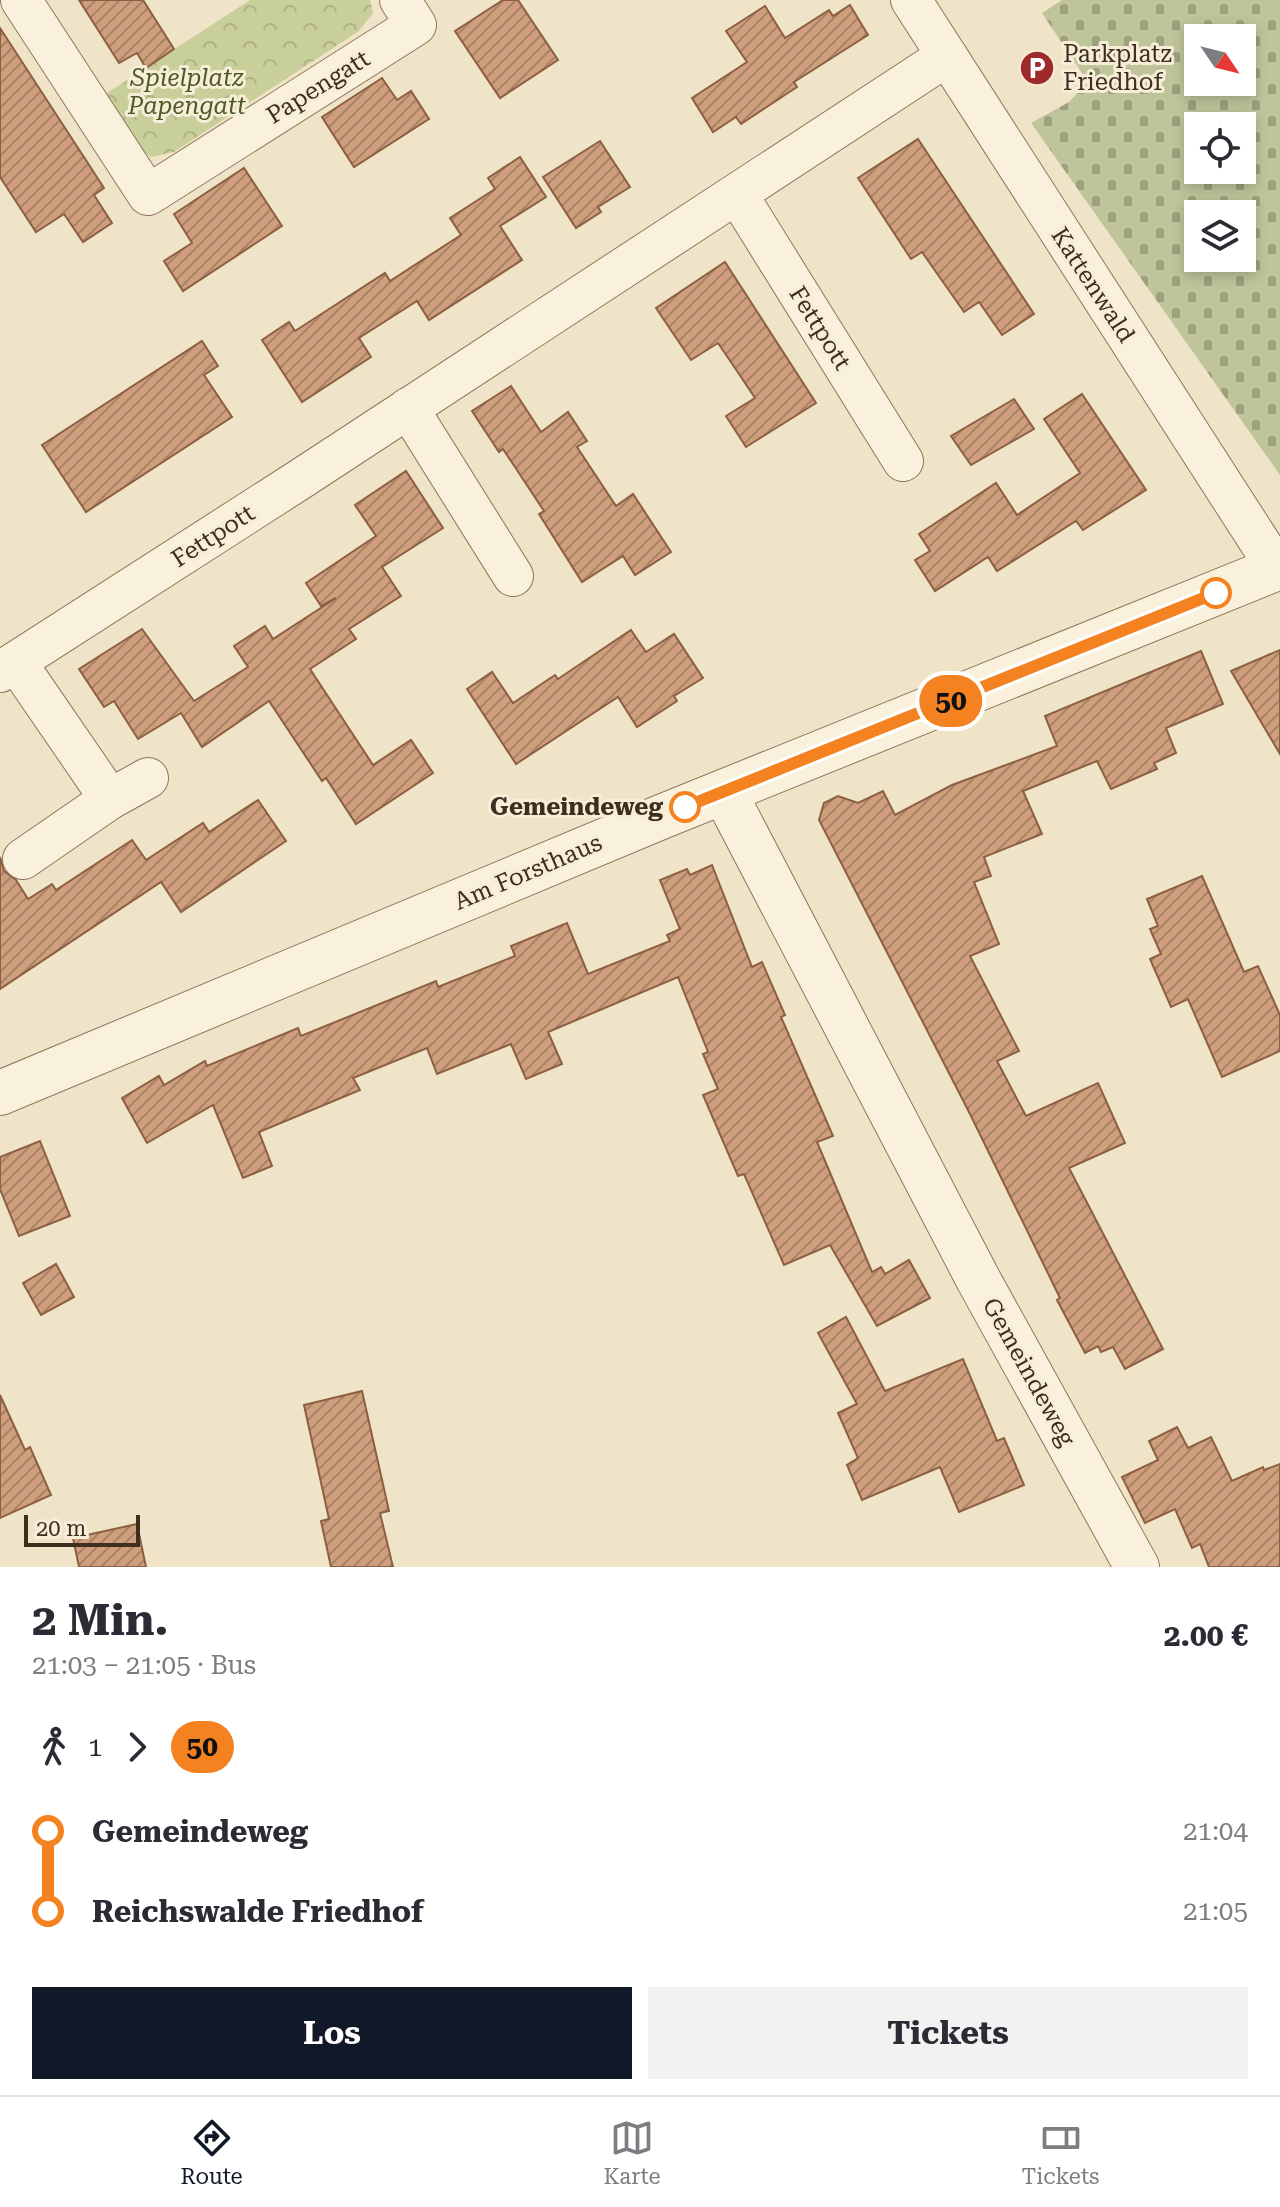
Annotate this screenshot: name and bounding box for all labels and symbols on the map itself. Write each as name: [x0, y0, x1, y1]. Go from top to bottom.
north arrow: [1184, 24, 1256, 96]
place label: Parkplatz Friedhof: [1063, 40, 1172, 96]
street label: Papengatt: [261, 44, 375, 130]
parking icon: Parkplatz Friedhof: [1018, 49, 1056, 87]
park label: Spielplatz Papengatt: [127, 64, 246, 120]
street label: Kattenwald: [1045, 222, 1141, 348]
street label: Fettpott: [783, 281, 857, 375]
street label: Fettpott: [166, 499, 260, 573]
unlabelled marker: [1201, 578, 1231, 608]
line badge: 50: [915, 675, 987, 727]
marker: Gemeindeweg: [670, 792, 700, 822]
place label: Gemeindeweg: [490, 793, 663, 821]
street label: Am Forsthaus: [450, 828, 606, 916]
street label: Gemeindeweg: [977, 1293, 1081, 1451]
scale bar: [24, 1511, 140, 1547]

